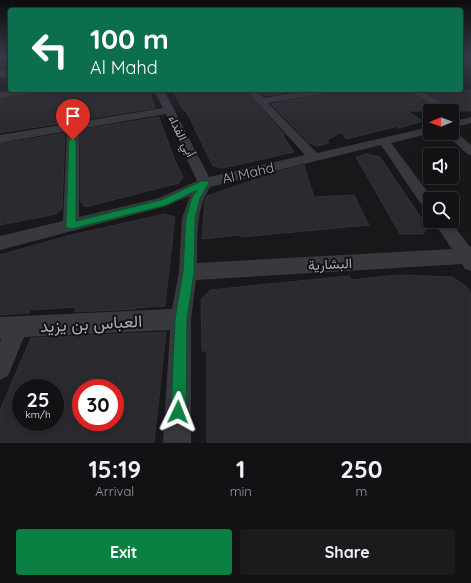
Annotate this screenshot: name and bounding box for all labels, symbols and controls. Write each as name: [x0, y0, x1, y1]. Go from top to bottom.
text: 100 m: [90, 21, 169, 56]
icon: left: [24, 24, 76, 76]
text: Al Mahd: [90, 56, 158, 79]
pin: [56, 99, 90, 140]
north arrow: [423, 104, 459, 140]
map controls: [423, 104, 459, 228]
icon: arrive: [62, 105, 84, 127]
street label: أبي الفداء: [163, 113, 199, 161]
button: sound: [423, 148, 459, 184]
street label: Al Mahd: [220, 158, 276, 188]
button: search: [423, 192, 459, 228]
street label: البشارية: [308, 254, 352, 274]
street label: العباس بن يزيد: [39, 310, 143, 337]
speed limit sign: 30: [72, 379, 124, 431]
text: 25: [27, 387, 49, 412]
position arrow: [157, 391, 199, 433]
text: km/h: [25, 408, 51, 421]
text: 15:19: [88, 454, 141, 484]
text: 1: [236, 454, 245, 484]
text: 250: [340, 454, 383, 484]
text: Arrival: [95, 483, 134, 499]
text: min: [230, 483, 252, 499]
text: m: [355, 483, 367, 499]
button: Exit: [16, 529, 232, 575]
button: Share: [240, 529, 455, 575]

